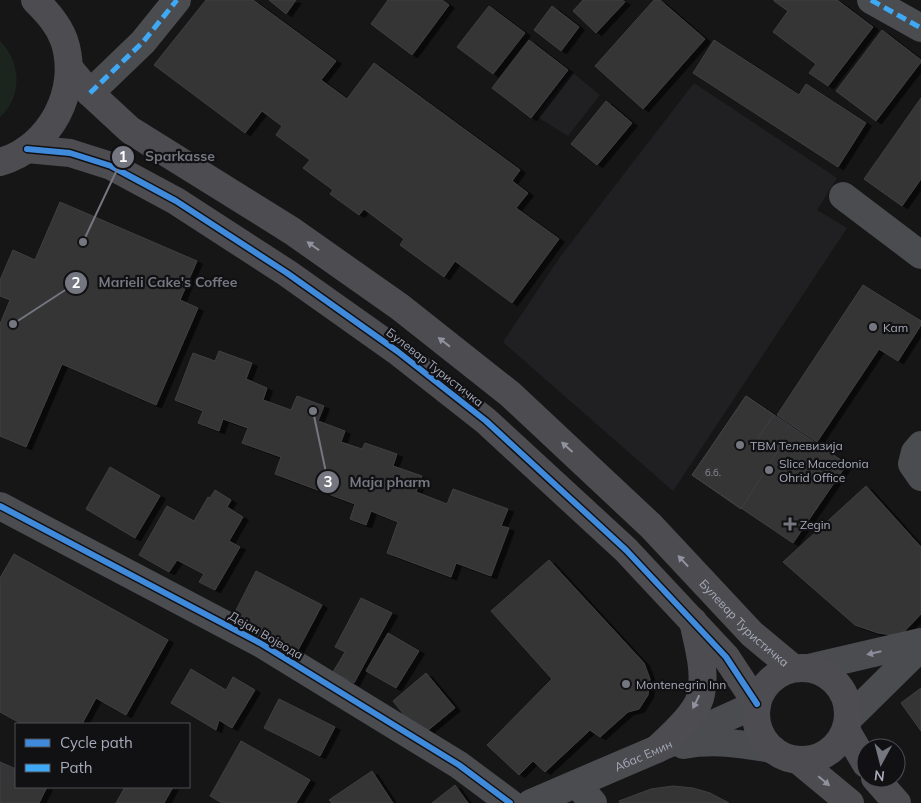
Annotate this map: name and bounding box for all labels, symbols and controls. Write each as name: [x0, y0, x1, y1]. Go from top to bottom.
callout: Sparkasse: [111, 142, 225, 171]
text: 1: [118, 147, 128, 166]
text: Sparkasse: [145, 147, 215, 165]
one-way arrow: [306, 241, 319, 251]
callout: Marieli Cake's Coffee: [64, 268, 248, 297]
text: 2: [71, 273, 81, 292]
text: Marieli Cake's Coffee: [99, 273, 238, 291]
place label: Kam: [883, 320, 908, 335]
marker: Kam: [867, 321, 879, 333]
street label: Булевар Туристичка: [384, 324, 486, 410]
one-way arrow: [438, 336, 451, 347]
place label: ТВМ Телевизија: [750, 438, 843, 453]
marker: ТВМ Телевизија: [734, 439, 746, 451]
one-way arrow: [562, 441, 574, 453]
place label: Slice Macedonia Ohrid Office: [779, 456, 869, 485]
marker: Slice Macedonia Ohrid Office: [763, 464, 775, 476]
house number: б.б.: [705, 466, 721, 479]
callout: Maja pharm: [315, 467, 441, 496]
text: 3: [323, 472, 333, 491]
text: Maja pharm: [350, 473, 430, 491]
place label: Zegin: [800, 517, 831, 532]
marker: Zegin: [784, 518, 796, 530]
one-way arrow: [677, 555, 689, 567]
street label: Булевар Туристичка: [697, 576, 792, 669]
street label: Дејан Војвода: [226, 608, 306, 662]
one-way arrow: [866, 649, 881, 657]
place label: Montenegrin Inn: [636, 677, 726, 692]
marker: Montenegrin Inn: [620, 678, 632, 690]
one-way arrow: [692, 695, 700, 709]
legend: [15, 723, 190, 788]
text: Cycle path: [60, 733, 133, 752]
street label: Абас Емин: [612, 736, 674, 774]
north arrow: [856, 738, 906, 788]
text: Path: [60, 758, 92, 777]
text: N: [873, 766, 886, 785]
one-way arrow: [817, 776, 830, 787]

